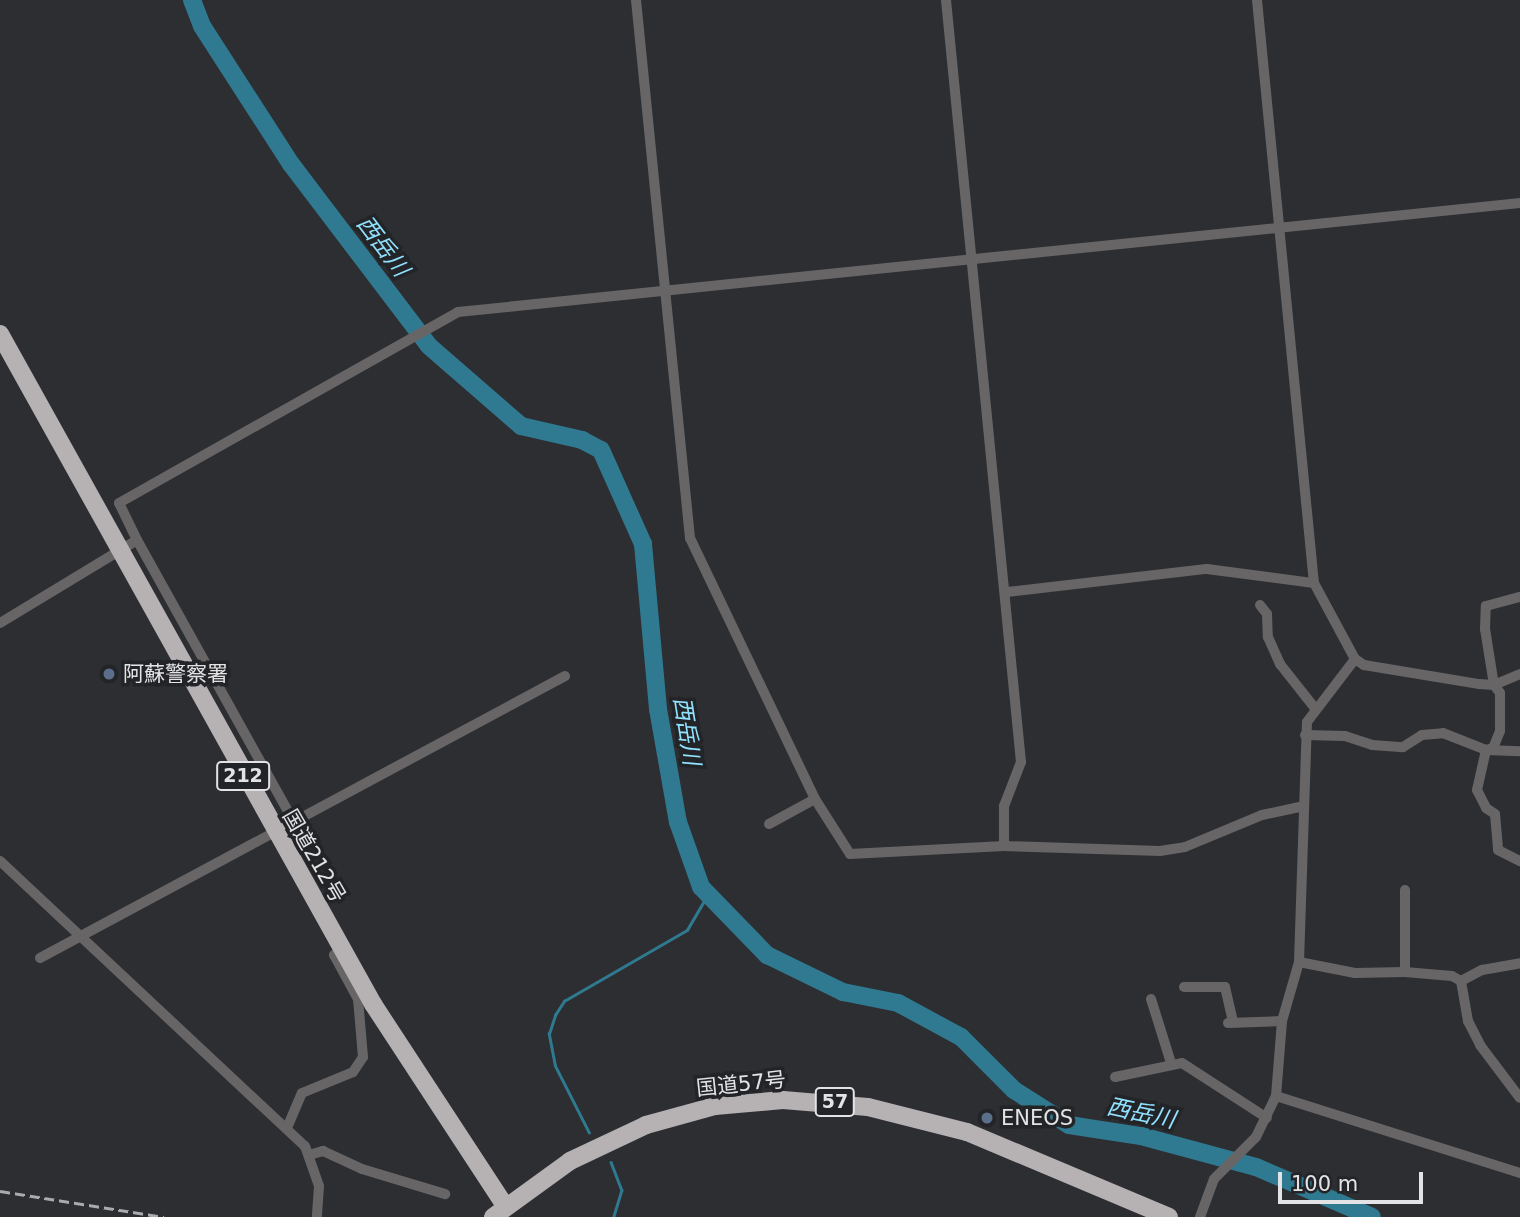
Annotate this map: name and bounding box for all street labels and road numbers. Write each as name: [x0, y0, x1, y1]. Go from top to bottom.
road number: 212: [215, 761, 271, 792]
street label: 国道212号: [277, 805, 351, 907]
street label: 国道57号: [695, 1067, 787, 1101]
road number: 57: [814, 1086, 856, 1118]

